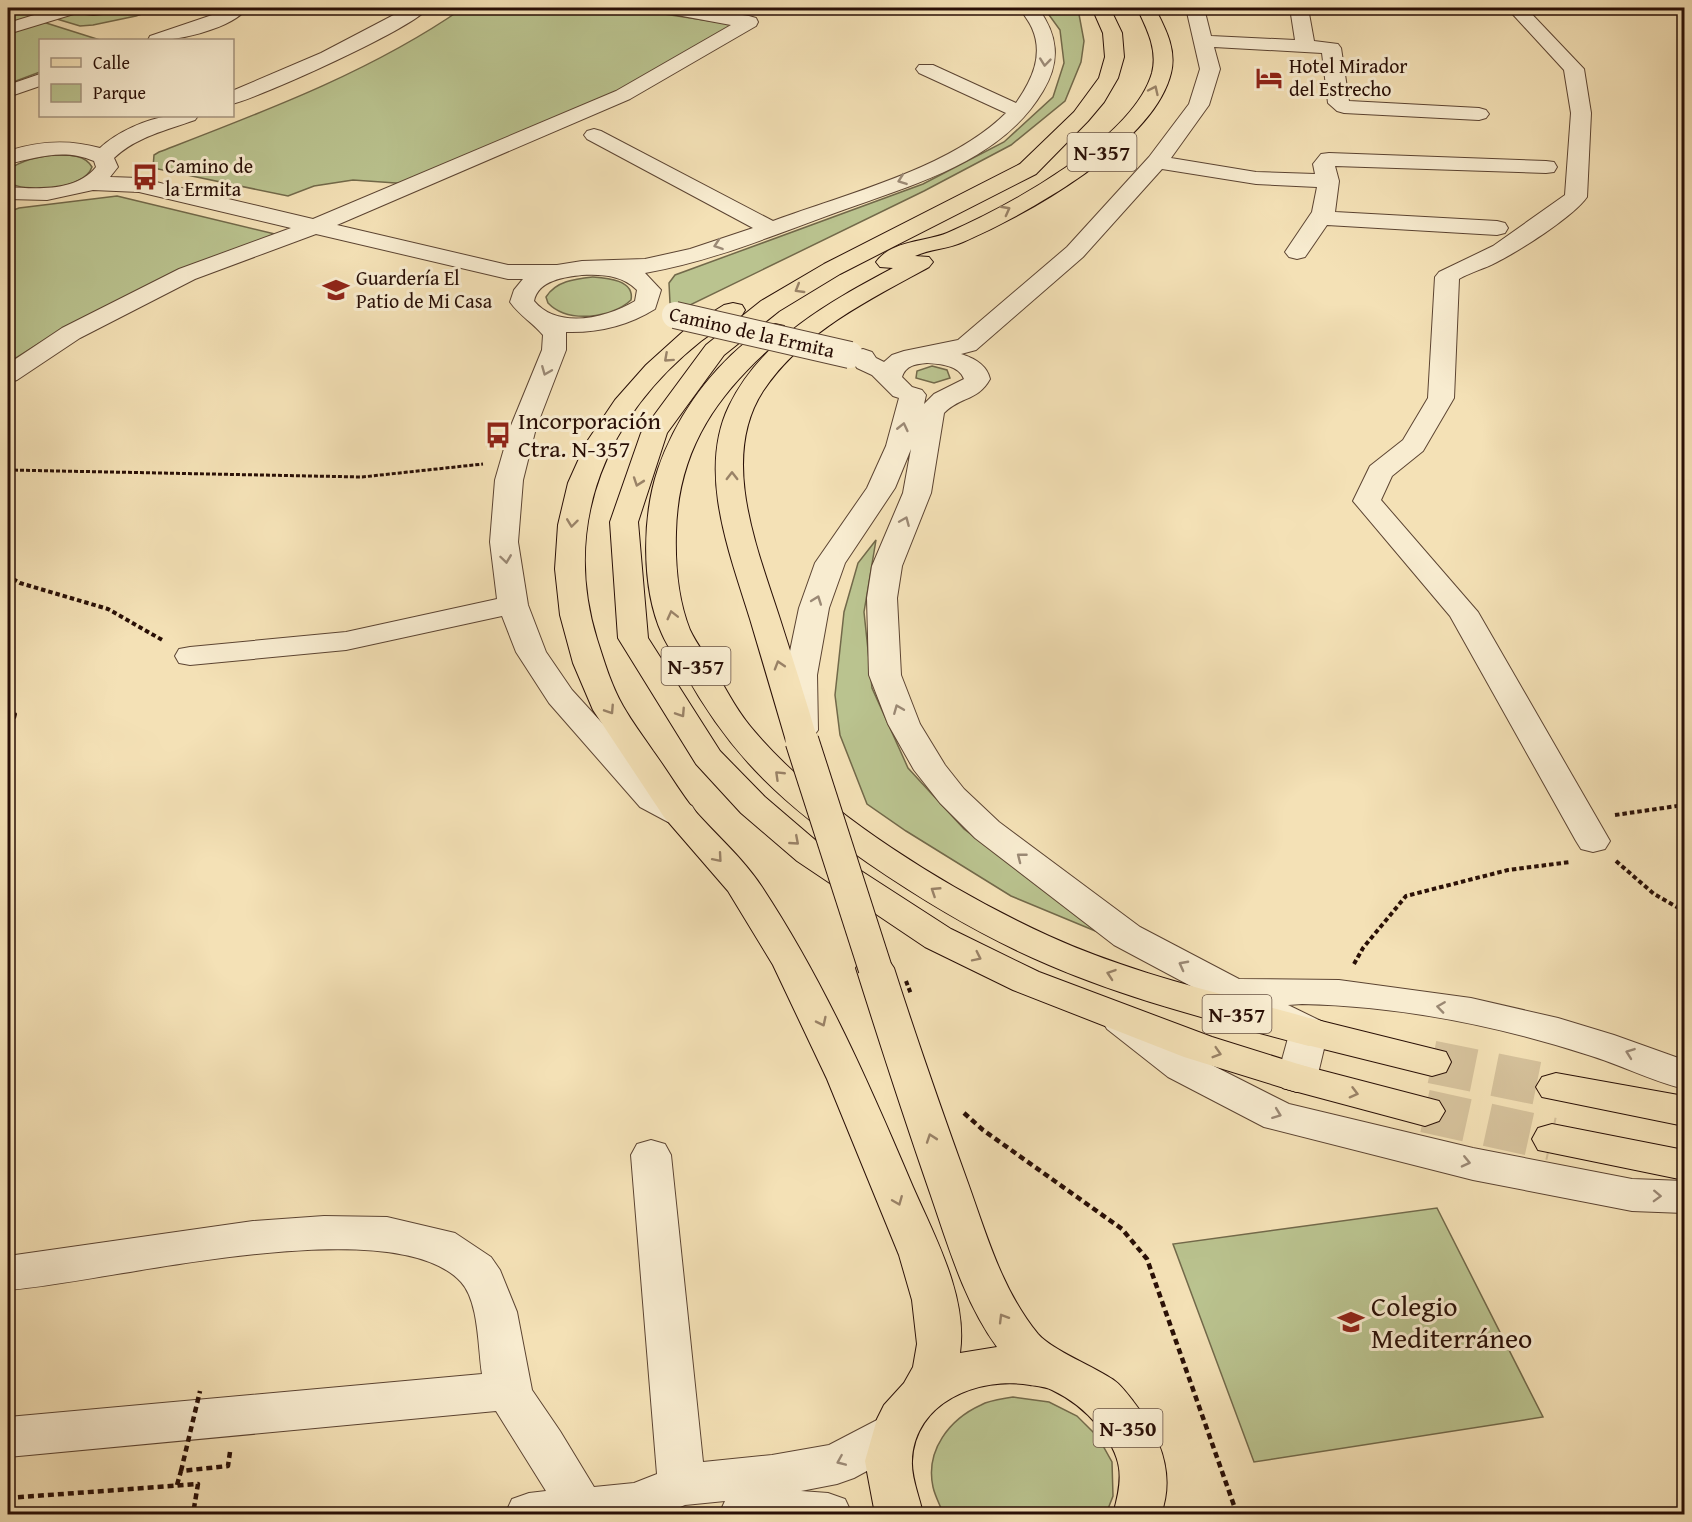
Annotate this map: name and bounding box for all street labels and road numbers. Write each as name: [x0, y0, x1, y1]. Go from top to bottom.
road number: N-357: [1068, 133, 1136, 171]
street label: Camino de la Ermita: [667, 298, 838, 365]
road number: N-357: [662, 647, 730, 685]
road number: N-357: [1202, 995, 1272, 1033]
road number: N-350: [1094, 1409, 1162, 1447]

